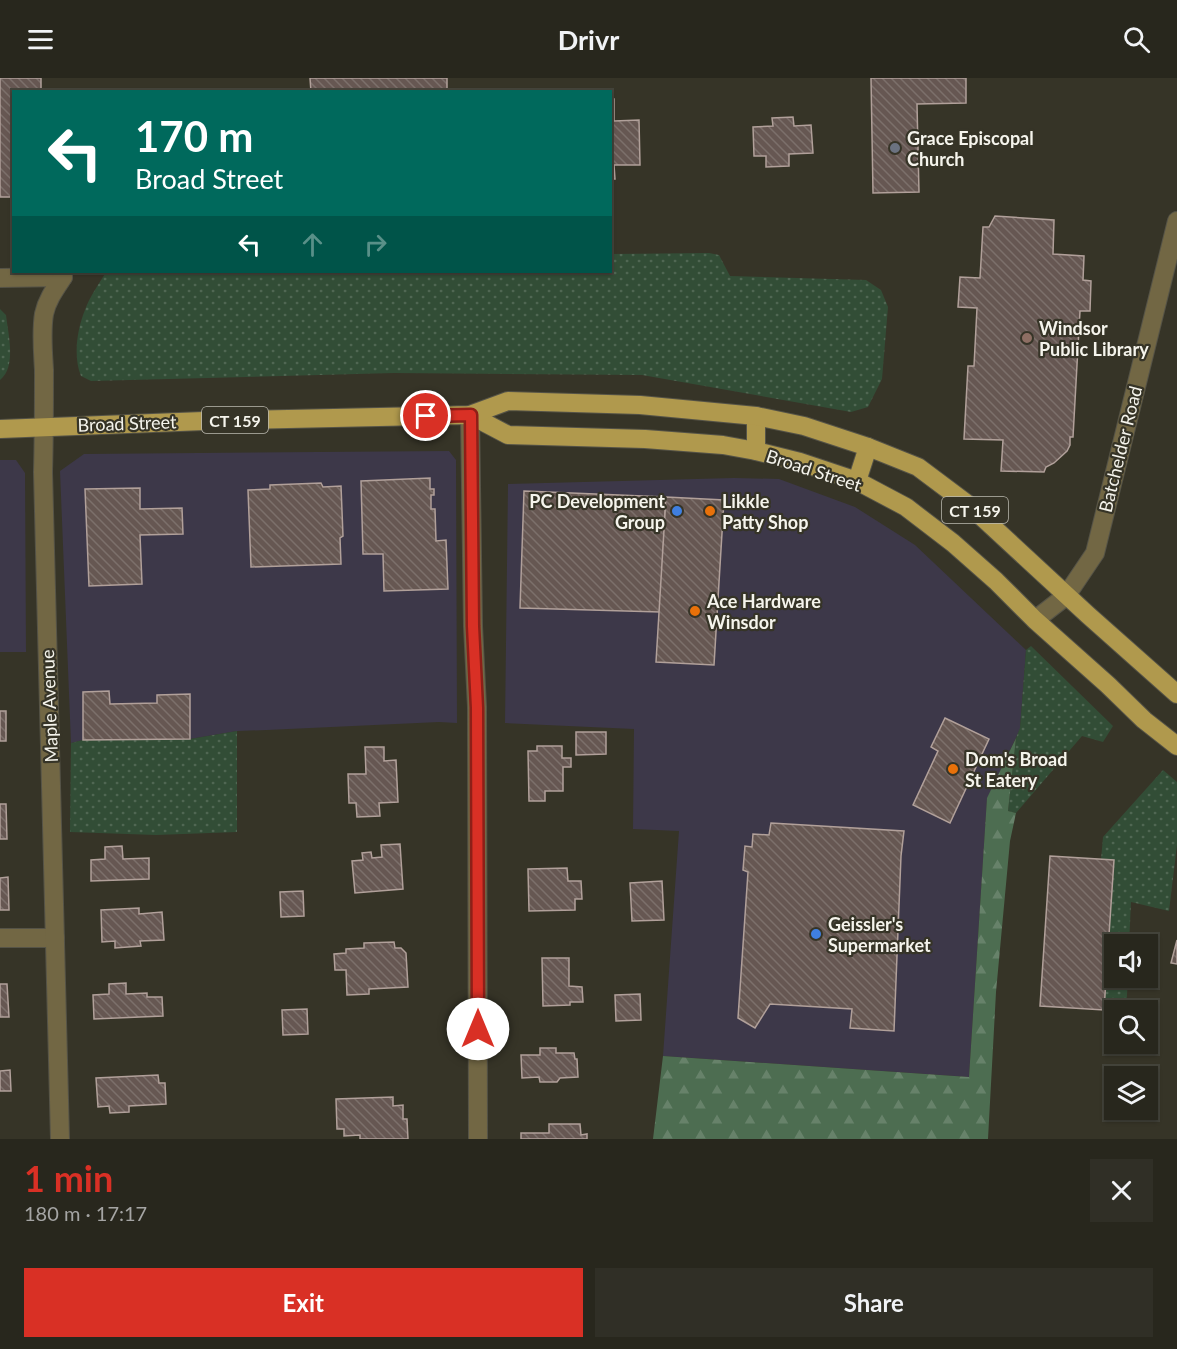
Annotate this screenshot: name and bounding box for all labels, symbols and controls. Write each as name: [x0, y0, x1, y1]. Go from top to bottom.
icon: menu: [24, 23, 57, 56]
text: Drivr: [558, 23, 619, 56]
icon: search: [1120, 23, 1153, 56]
text: 170 m: [135, 111, 253, 161]
icon: left: [36, 114, 114, 192]
place label: Grace Episcopal Church: [907, 127, 1034, 170]
marker: Grace Episcopal Church: [888, 141, 902, 155]
text: Broad Street: [135, 162, 283, 195]
icon: left: [233, 228, 266, 261]
icon: ahead: [296, 228, 329, 261]
icon: right: [359, 228, 392, 261]
place label: Windsor Public Library: [1039, 317, 1149, 360]
marker: Windsor Public Library: [1020, 331, 1034, 345]
street label: Batchelder Road: [1094, 384, 1146, 514]
pin: [400, 390, 451, 441]
icon: arrive: [409, 399, 442, 432]
road number: CT 159: [202, 407, 268, 433]
street label: Broad Street: [77, 410, 177, 436]
street label: Broad Street: [764, 444, 865, 496]
place label: PC Development Group: [529, 490, 665, 533]
place label: Likkle Patty Shop: [722, 490, 808, 533]
road number: CT 159: [942, 497, 1008, 523]
marker: PC Development Group: [670, 504, 684, 518]
marker: Likkle Patty Shop: [703, 504, 717, 518]
place label: Ace Hardware Winsdor: [706, 590, 821, 633]
marker: Ace Hardware Winsdor: [688, 604, 702, 618]
street label: Maple Avenue: [36, 649, 62, 763]
place label: Dom's Broad St Eatery: [965, 748, 1067, 791]
marker: Dom's Broad St Eatery: [946, 762, 960, 776]
place label: Geissler's Supermarket: [828, 913, 931, 956]
marker: Geissler's Supermarket: [809, 927, 823, 941]
map controls: [1104, 934, 1158, 1120]
button: sound: [1104, 934, 1158, 988]
position arrow: [446, 997, 510, 1061]
button: search: [1104, 1000, 1158, 1054]
button: layers: [1104, 1066, 1158, 1120]
text: 1 min: [24, 1156, 113, 1200]
button: close: [1090, 1159, 1153, 1222]
text: 180 m · 17:17: [24, 1201, 147, 1225]
button: Exit: [24, 1268, 583, 1337]
button: Share: [595, 1268, 1153, 1337]

